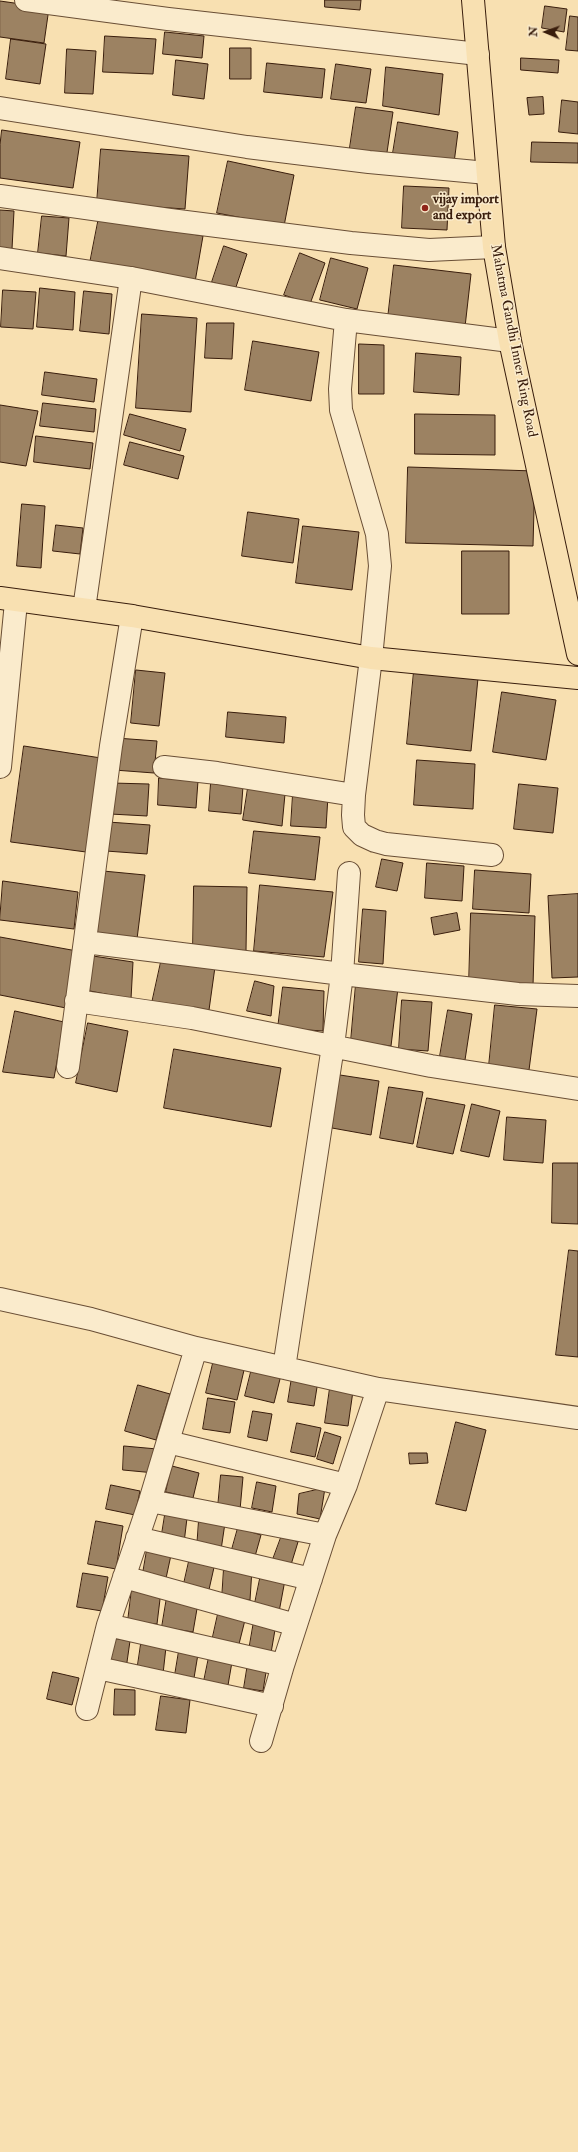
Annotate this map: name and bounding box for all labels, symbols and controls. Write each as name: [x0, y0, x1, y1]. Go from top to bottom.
north arrow: [526, 12, 566, 52]
text: N: [527, 26, 540, 37]
place label: vijay import and export: [433, 192, 499, 224]
marker: vijay import and export: [420, 203, 430, 213]
street label: Mahatma Gandhi Inner Ring Road: [486, 243, 540, 439]

